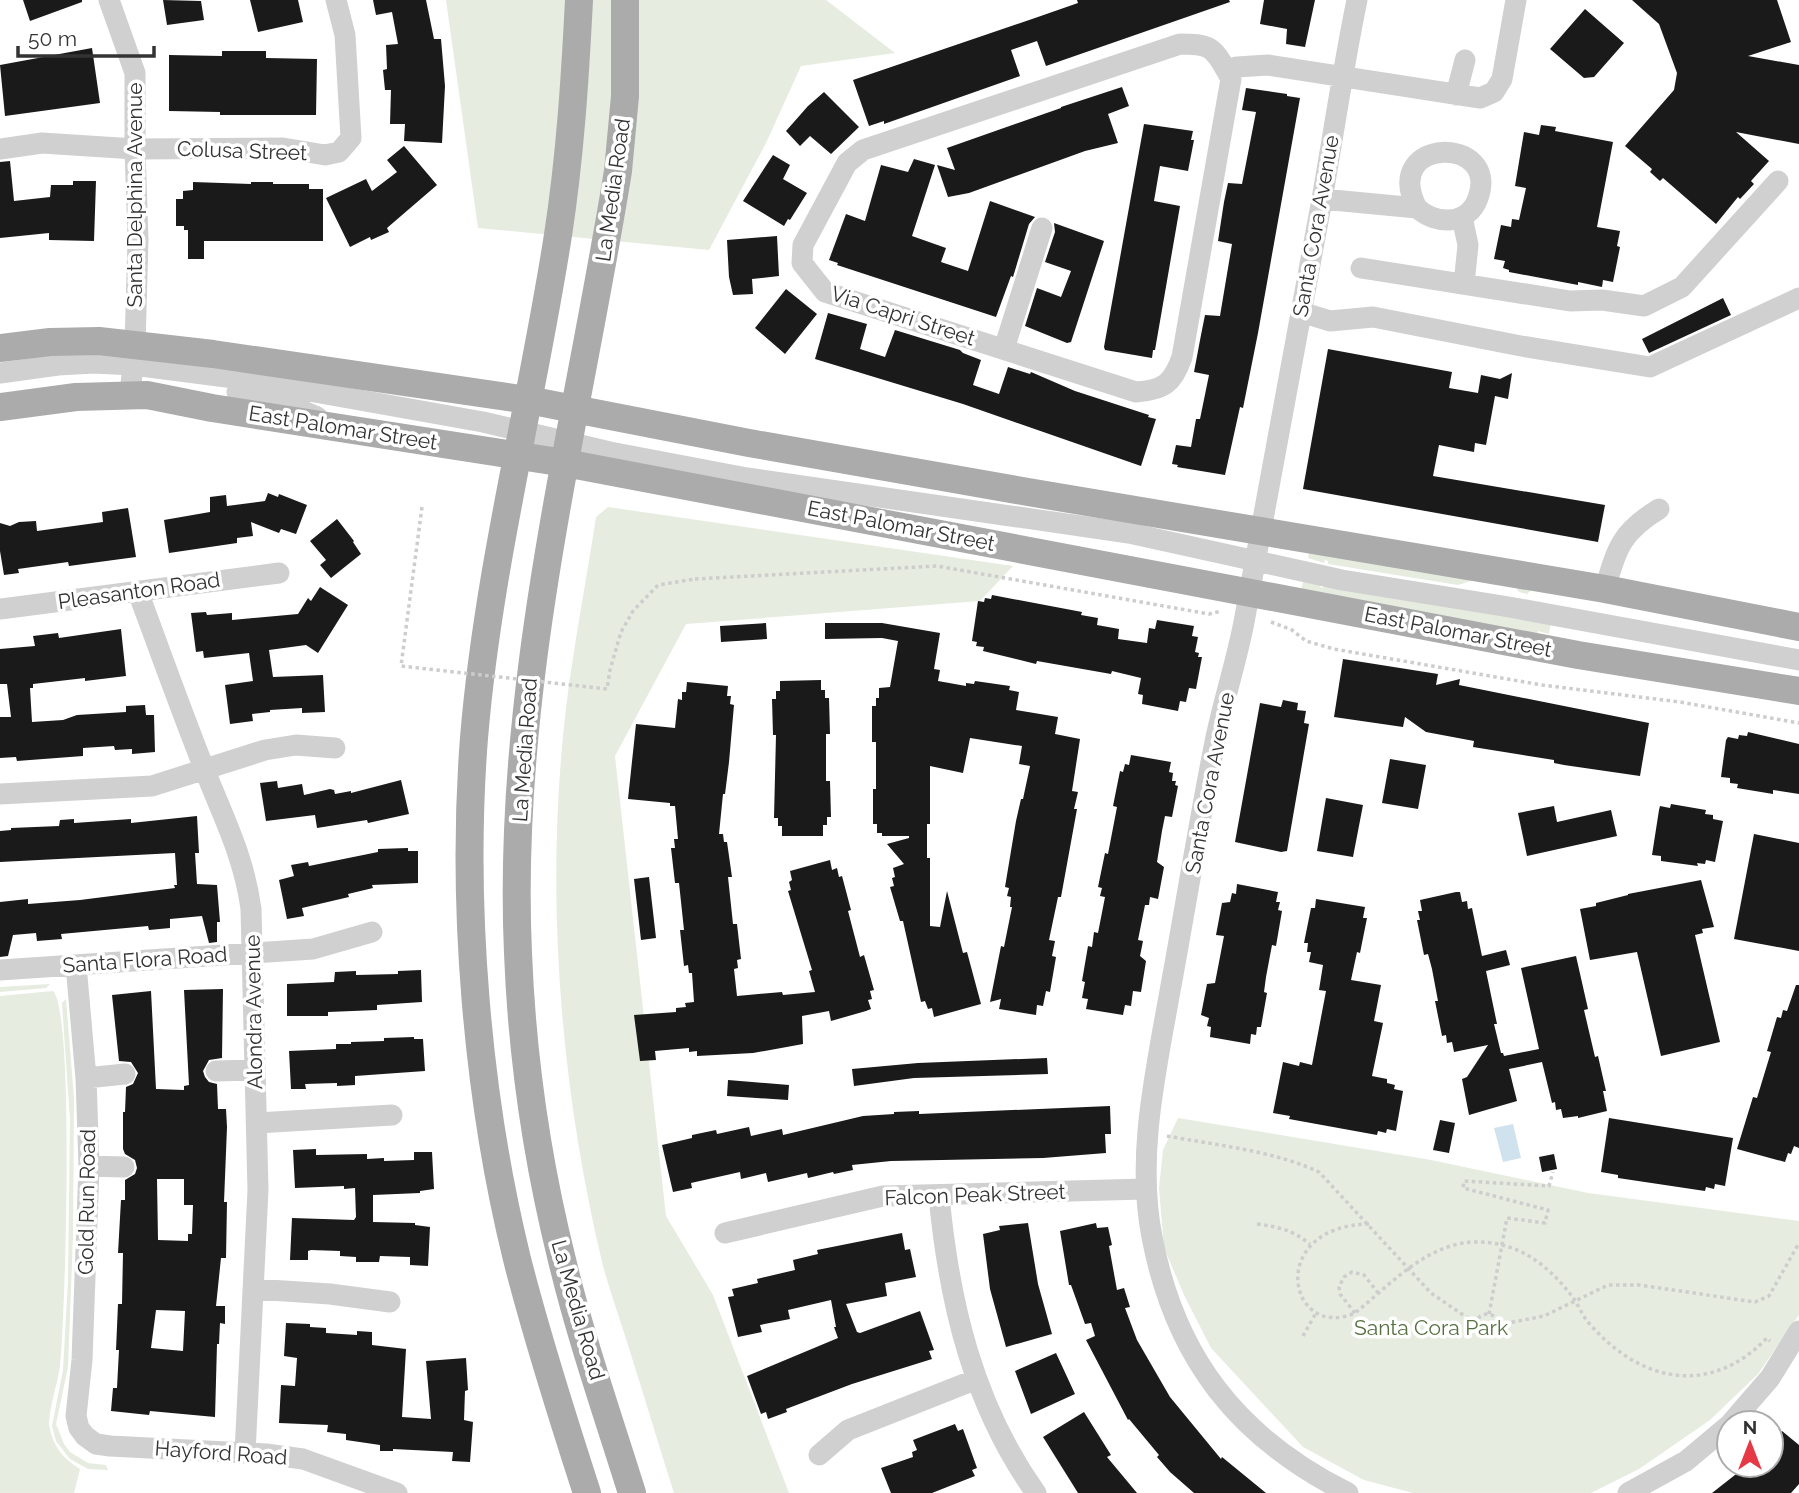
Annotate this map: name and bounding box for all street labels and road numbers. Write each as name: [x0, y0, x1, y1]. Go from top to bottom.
street label: Santa Delphina Avenue: [122, 82, 147, 308]
street label: La Media Road: [590, 117, 635, 263]
street label: Santa Cora Avenue: [1287, 133, 1344, 319]
street label: Colusa Street: [176, 136, 308, 165]
street label: Via Capri Street: [828, 280, 978, 351]
street label: East Palomar Street: [247, 400, 439, 455]
street label: East Palomar Street: [805, 495, 997, 556]
street label: Pleasanton Road: [56, 567, 222, 614]
street label: East Palomar Street: [1362, 601, 1554, 662]
street label: La Media Road: [507, 677, 542, 823]
street label: Santa Cora Avenue: [1180, 690, 1239, 876]
street label: Alondra Avenue: [240, 934, 267, 1090]
street label: Santa Flora Road: [62, 941, 228, 978]
street label: Gold Run Road: [73, 1129, 100, 1275]
street label: Falcon Peak Street: [884, 1179, 1066, 1210]
street label: La Media Road: [547, 1237, 610, 1383]
street label: Hayford Road: [154, 1435, 288, 1470]

